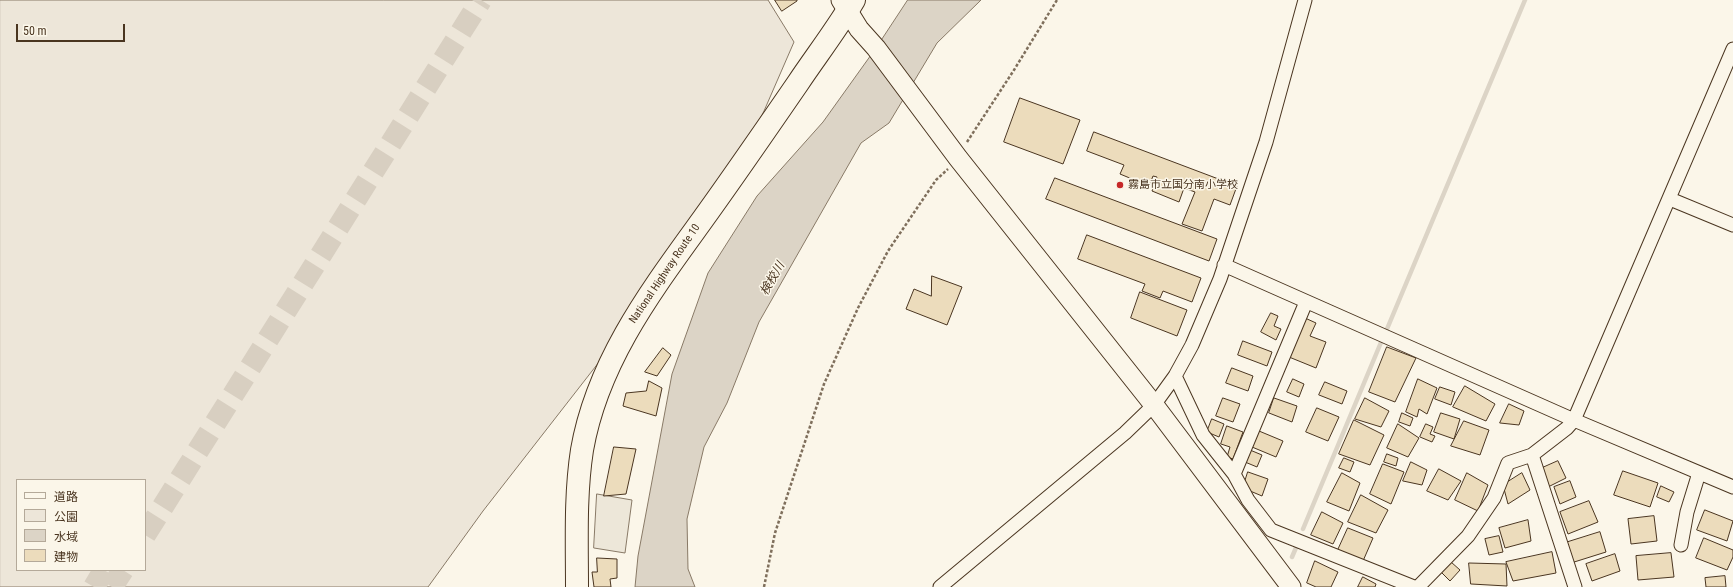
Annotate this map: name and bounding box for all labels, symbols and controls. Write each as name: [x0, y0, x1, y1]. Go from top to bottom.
scale bar: [18, 16, 127, 42]
text: 50 m: [23, 24, 47, 38]
place label: 霧島市立国分南小学校: [1128, 178, 1238, 192]
marker: 霧島市立国分南小学校: [1115, 180, 1125, 190]
street label: National Highway Route 10: [627, 222, 703, 326]
water label: 検校川: [758, 260, 788, 298]
legend: [16, 479, 146, 571]
text: 道路: [54, 490, 78, 504]
text: 公園: [54, 510, 78, 524]
text: 水域: [54, 530, 78, 544]
text: 建物: [54, 550, 78, 564]

